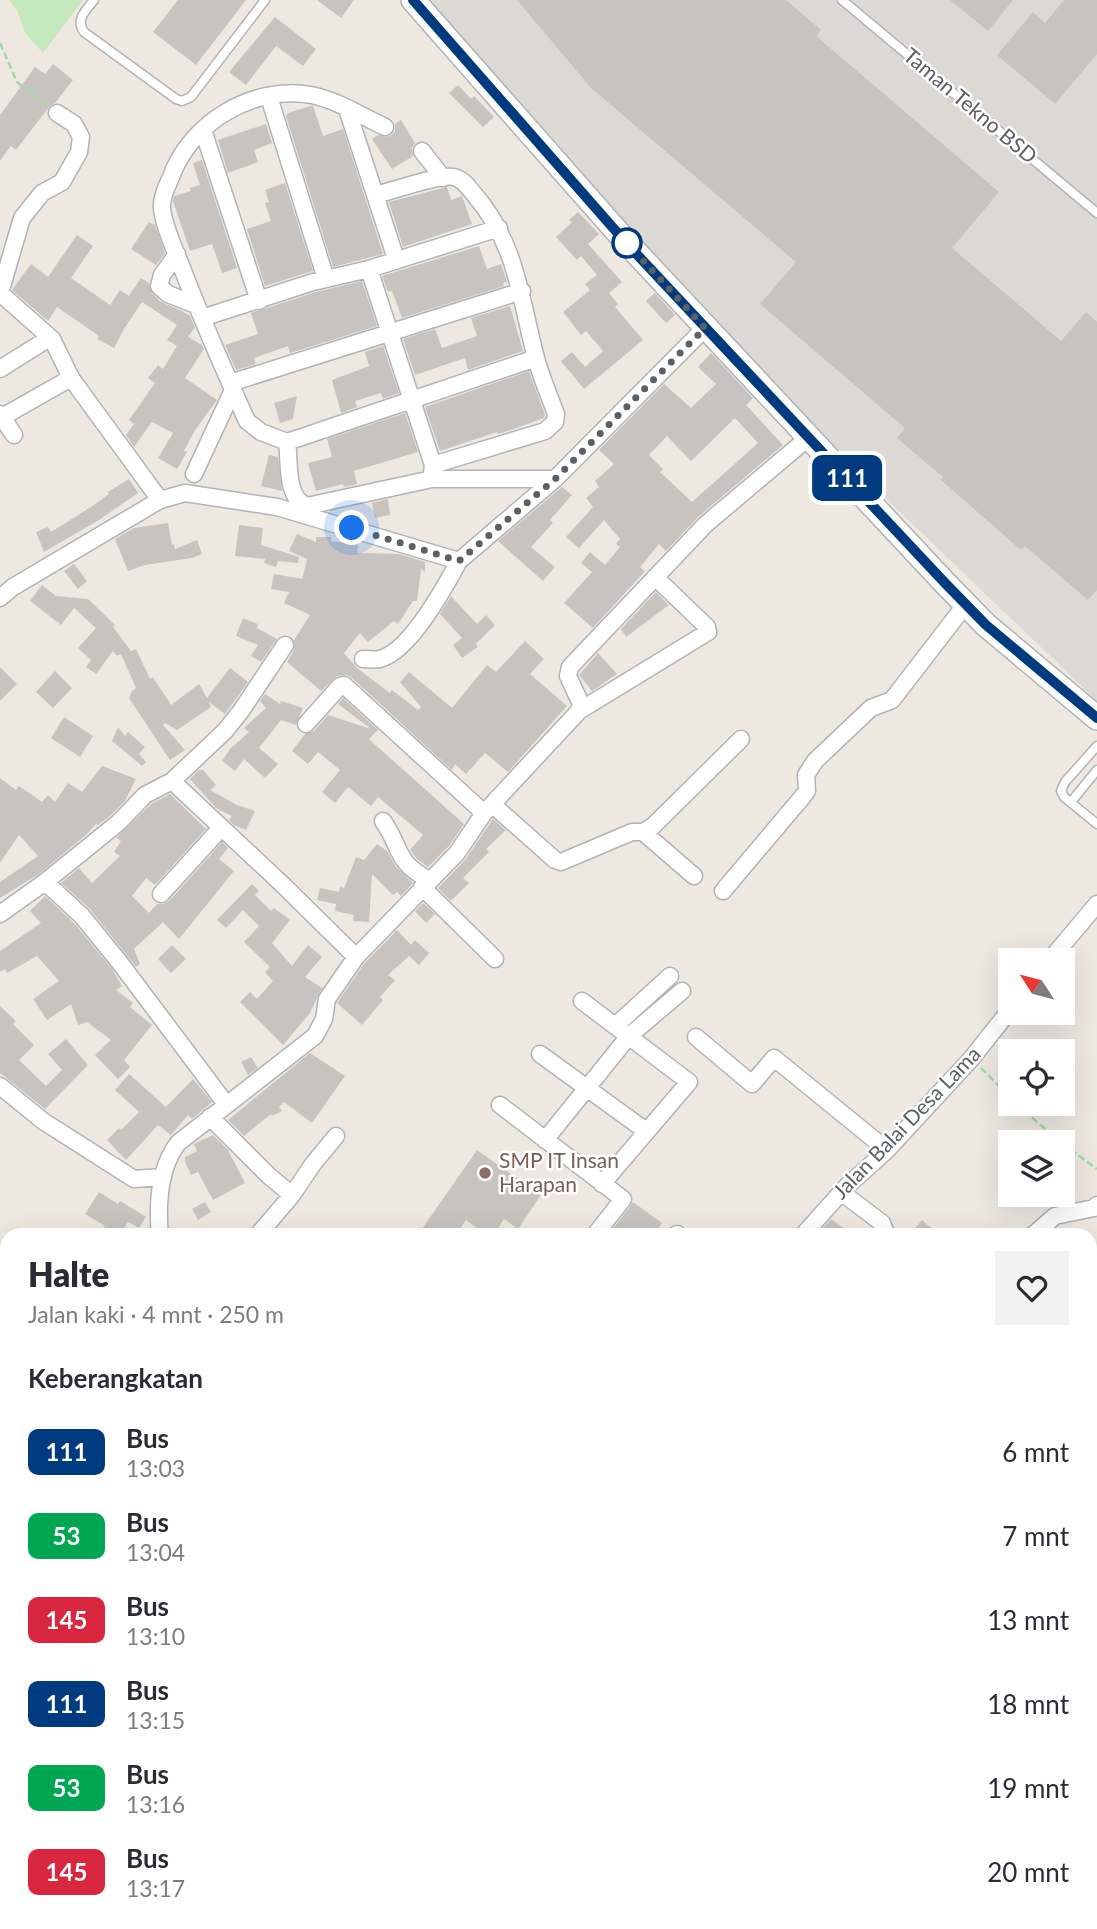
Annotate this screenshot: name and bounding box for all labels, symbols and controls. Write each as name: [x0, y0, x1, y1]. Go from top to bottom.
street label: Taman Tekno BSD: [899, 42, 1043, 168]
unlabelled marker: [612, 228, 642, 258]
line badge: 111: [807, 455, 887, 501]
text: 111: [826, 463, 868, 492]
your location: [334, 510, 369, 545]
north arrow: [998, 948, 1074, 1026]
map controls: [998, 948, 1075, 1207]
button: locate: [998, 1039, 1075, 1116]
street label: Jalan Balai Desa Lama: [827, 1041, 985, 1203]
button: layers: [998, 1130, 1075, 1207]
place label: SMP IT Insan Harapan: [499, 1147, 619, 1196]
marker: SMP IT Insan Harapan: [477, 1165, 493, 1181]
button: heart: [995, 1251, 1069, 1325]
text: Halte: [28, 1254, 109, 1294]
text: Jalan kaki · 4 mnt · 250 m: [28, 1300, 284, 1328]
text: Keberangkatan: [28, 1362, 203, 1394]
text: Bus: [126, 1422, 169, 1454]
text: 6 mnt: [1002, 1436, 1069, 1468]
text: 111: [46, 1437, 87, 1466]
text: 13:03: [126, 1454, 185, 1482]
text: Bus: [126, 1506, 169, 1538]
text: 7 mnt: [1002, 1520, 1069, 1552]
text: 53: [53, 1521, 80, 1550]
text: 13:04: [126, 1538, 185, 1566]
text: Bus: [126, 1590, 169, 1622]
text: 13 mnt: [987, 1604, 1069, 1636]
text: 145: [46, 1605, 87, 1634]
text: 13:10: [126, 1622, 185, 1650]
text: Bus: [126, 1674, 169, 1706]
text: 18 mnt: [987, 1688, 1069, 1720]
text: 111: [46, 1689, 87, 1718]
text: 13:15: [126, 1706, 185, 1734]
text: Bus: [126, 1758, 169, 1790]
text: 19 mnt: [987, 1772, 1069, 1804]
text: 53: [53, 1773, 80, 1802]
text: 13:16: [126, 1790, 185, 1818]
text: Bus: [126, 1842, 169, 1874]
text: 20 mnt: [987, 1856, 1069, 1888]
text: 145: [46, 1857, 87, 1886]
text: 13:17: [126, 1874, 185, 1902]

